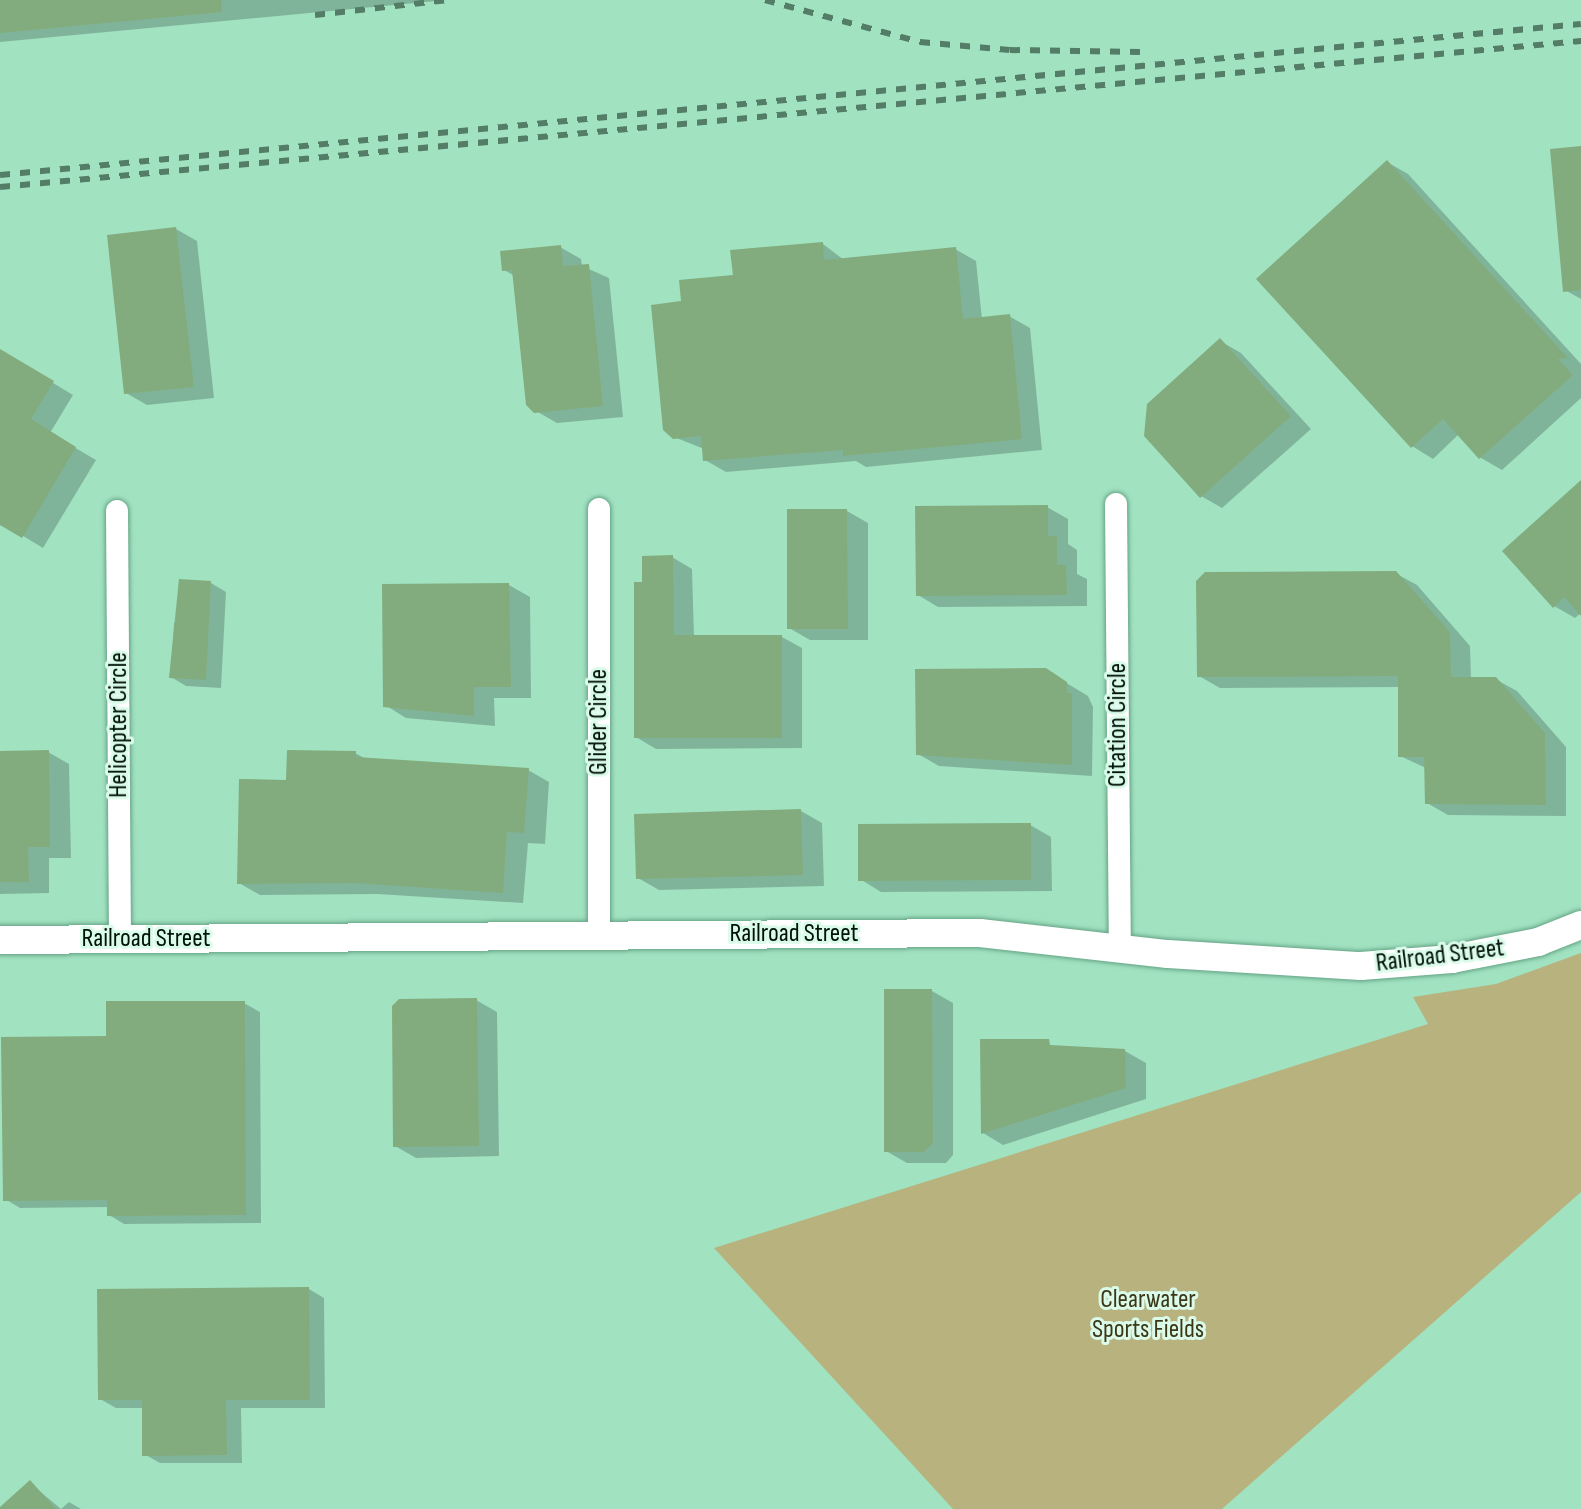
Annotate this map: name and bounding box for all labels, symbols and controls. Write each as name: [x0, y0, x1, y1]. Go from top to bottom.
street label: Helicopter Circle: [103, 652, 135, 798]
street label: Citation Circle: [1102, 663, 1134, 787]
street label: Glider Circle: [583, 669, 615, 775]
street label: Railroad Street: [729, 918, 859, 950]
street label: Railroad Street: [81, 923, 211, 955]
street label: Railroad Street: [1374, 933, 1506, 979]
park label: Clearwater Sports Fields: [1092, 1284, 1204, 1346]

